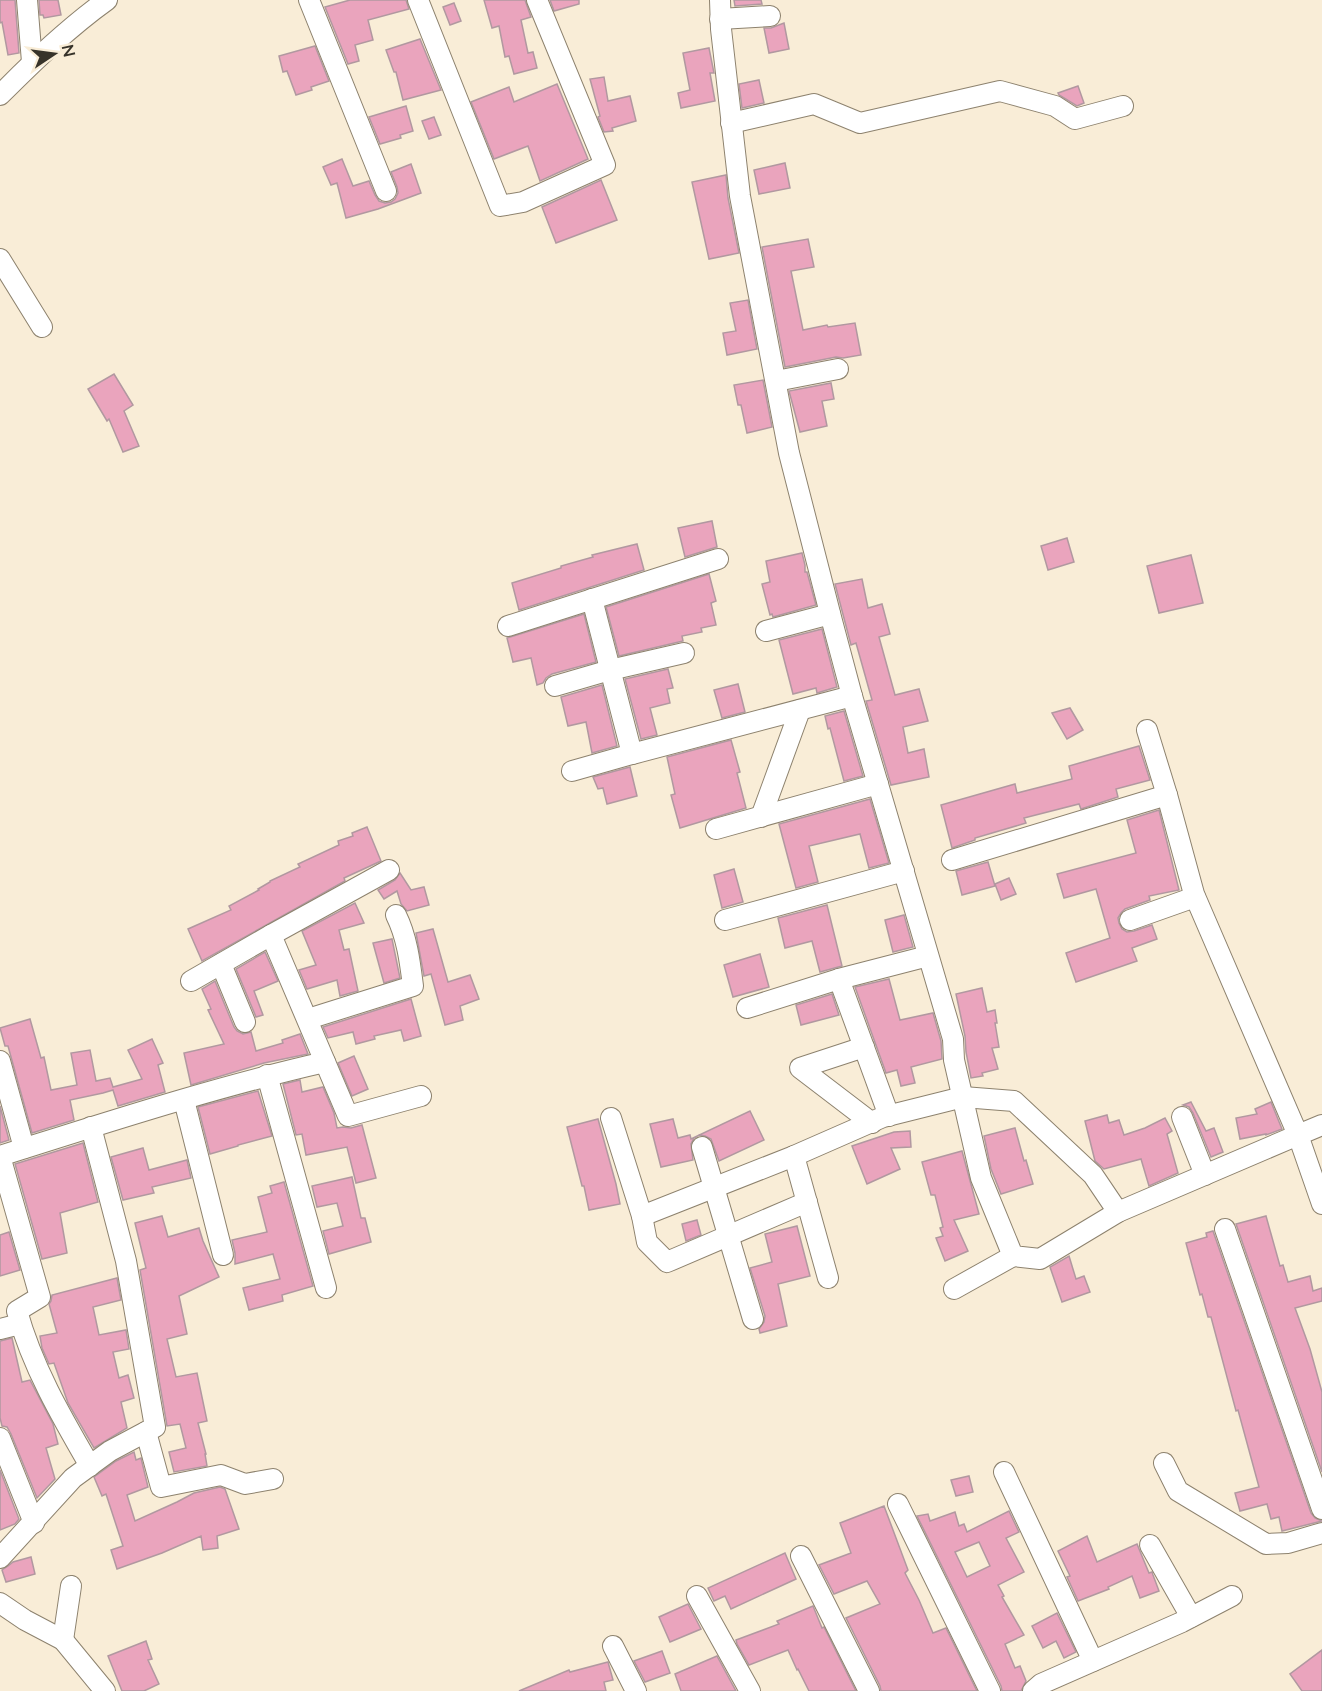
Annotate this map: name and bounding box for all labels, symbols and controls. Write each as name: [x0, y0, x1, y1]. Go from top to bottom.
north arrow: [24, 24, 84, 84]
text: N: [58, 42, 80, 59]

